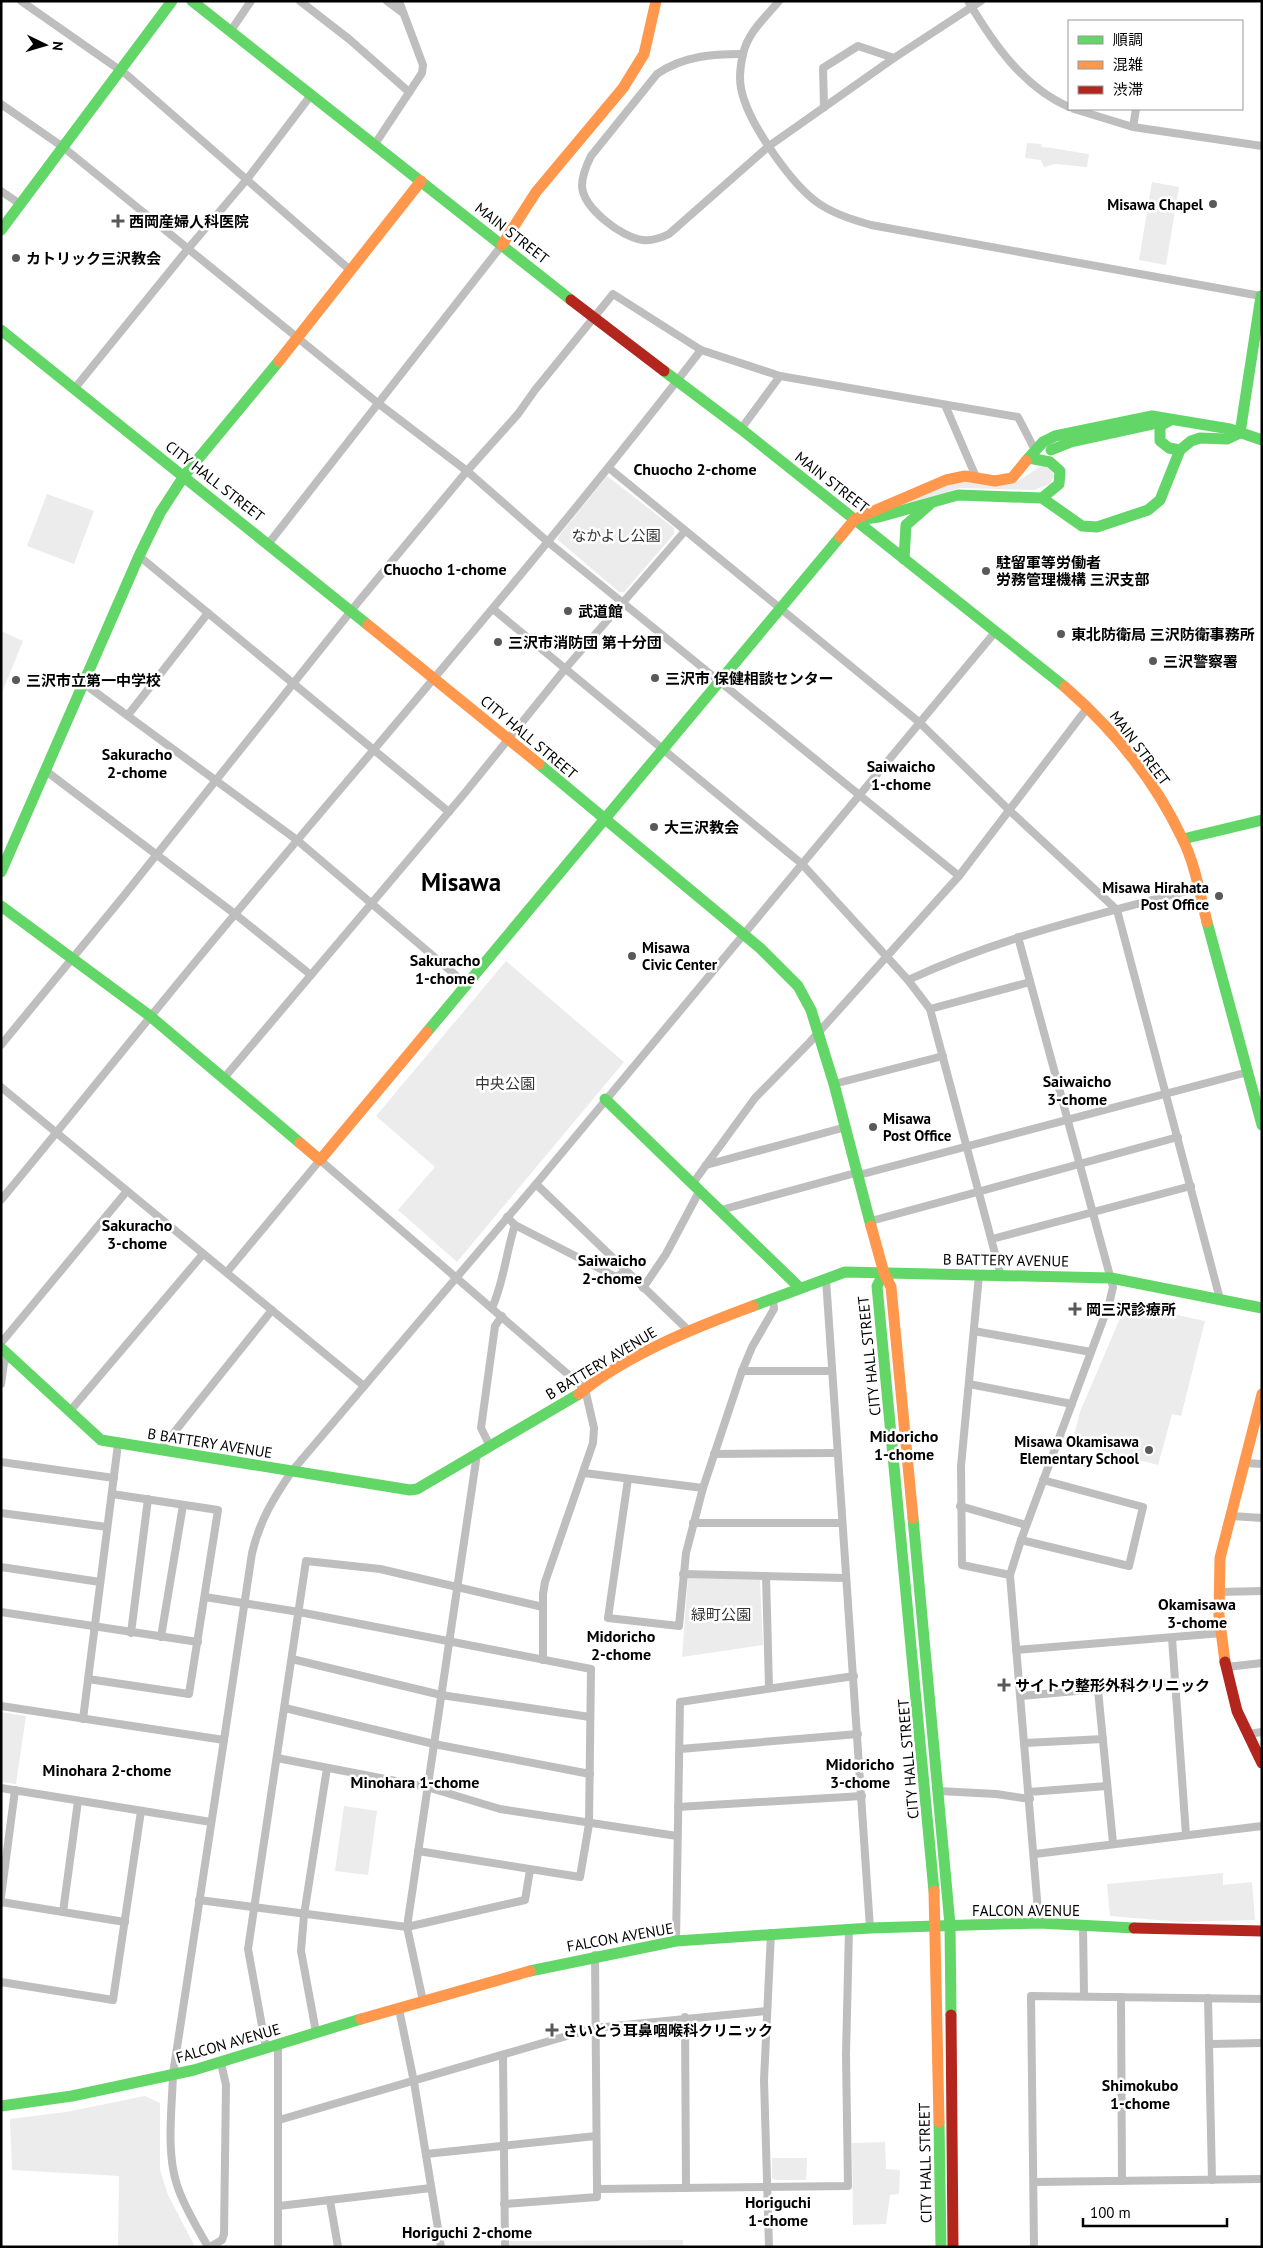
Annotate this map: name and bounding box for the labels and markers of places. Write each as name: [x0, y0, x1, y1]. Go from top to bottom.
place label: Misawa Chapel: [1107, 195, 1204, 214]
marker: Misawa Chapel: [1207, 198, 1219, 210]
place label: 西岡産婦人科医院: [129, 212, 249, 231]
marker: 西岡産婦人科医院: [111, 214, 125, 228]
place label: カトリック三沢教会: [26, 249, 161, 268]
marker: カトリック三沢教会: [10, 252, 22, 264]
place label: 駐留軍等労働者 労務管理機構 三沢支部: [996, 553, 1150, 589]
marker: 駐留軍等労働者 労務管理機構 三沢支部: [980, 565, 992, 577]
place label: 武道館: [578, 602, 623, 621]
marker: 武道館: [562, 605, 574, 617]
place label: 東北防衛局 三沢防衛事務所: [1071, 625, 1255, 644]
marker: 東北防衛局 三沢防衛事務所: [1055, 628, 1067, 640]
place label: 三沢市消防団 第十分団: [508, 633, 662, 652]
marker: 三沢市消防団 第十分団: [492, 636, 504, 648]
place label: 三沢警察署: [1163, 652, 1238, 671]
marker: 三沢警察署: [1147, 655, 1159, 667]
place label: 三沢市 保健相談センター: [665, 669, 834, 688]
place label: 三沢市立第一中学校: [26, 671, 161, 690]
marker: 三沢市 保健相談センター: [649, 672, 661, 684]
marker: 三沢市立第一中学校: [10, 674, 22, 686]
place label: 大三沢教会: [664, 818, 739, 837]
marker: 大三沢教会: [648, 821, 660, 833]
place label: Misawa Hirahata Post Office: [1102, 878, 1209, 914]
marker: Misawa Hirahata Post Office: [1213, 890, 1225, 902]
place label: Misawa Civic Center: [642, 938, 718, 974]
marker: Misawa Civic Center: [626, 950, 638, 962]
place label: Misawa Post Office: [883, 1109, 952, 1145]
marker: Misawa Post Office: [867, 1121, 879, 1133]
place label: 岡三沢診療所: [1086, 1300, 1176, 1319]
marker: 岡三沢診療所: [1068, 1302, 1082, 1316]
place label: Misawa Okamisawa Elementary School: [1014, 1432, 1140, 1468]
marker: Misawa Okamisawa Elementary School: [1143, 1444, 1155, 1456]
place label: サイトウ整形外科クリニック: [1015, 1676, 1210, 1695]
marker: サイトウ整形外科クリニック: [997, 1678, 1011, 1692]
place label: さいとう耳鼻咽喉科クリニック: [563, 2021, 773, 2040]
marker: さいとう耳鼻咽喉科クリニック: [545, 2023, 559, 2037]

